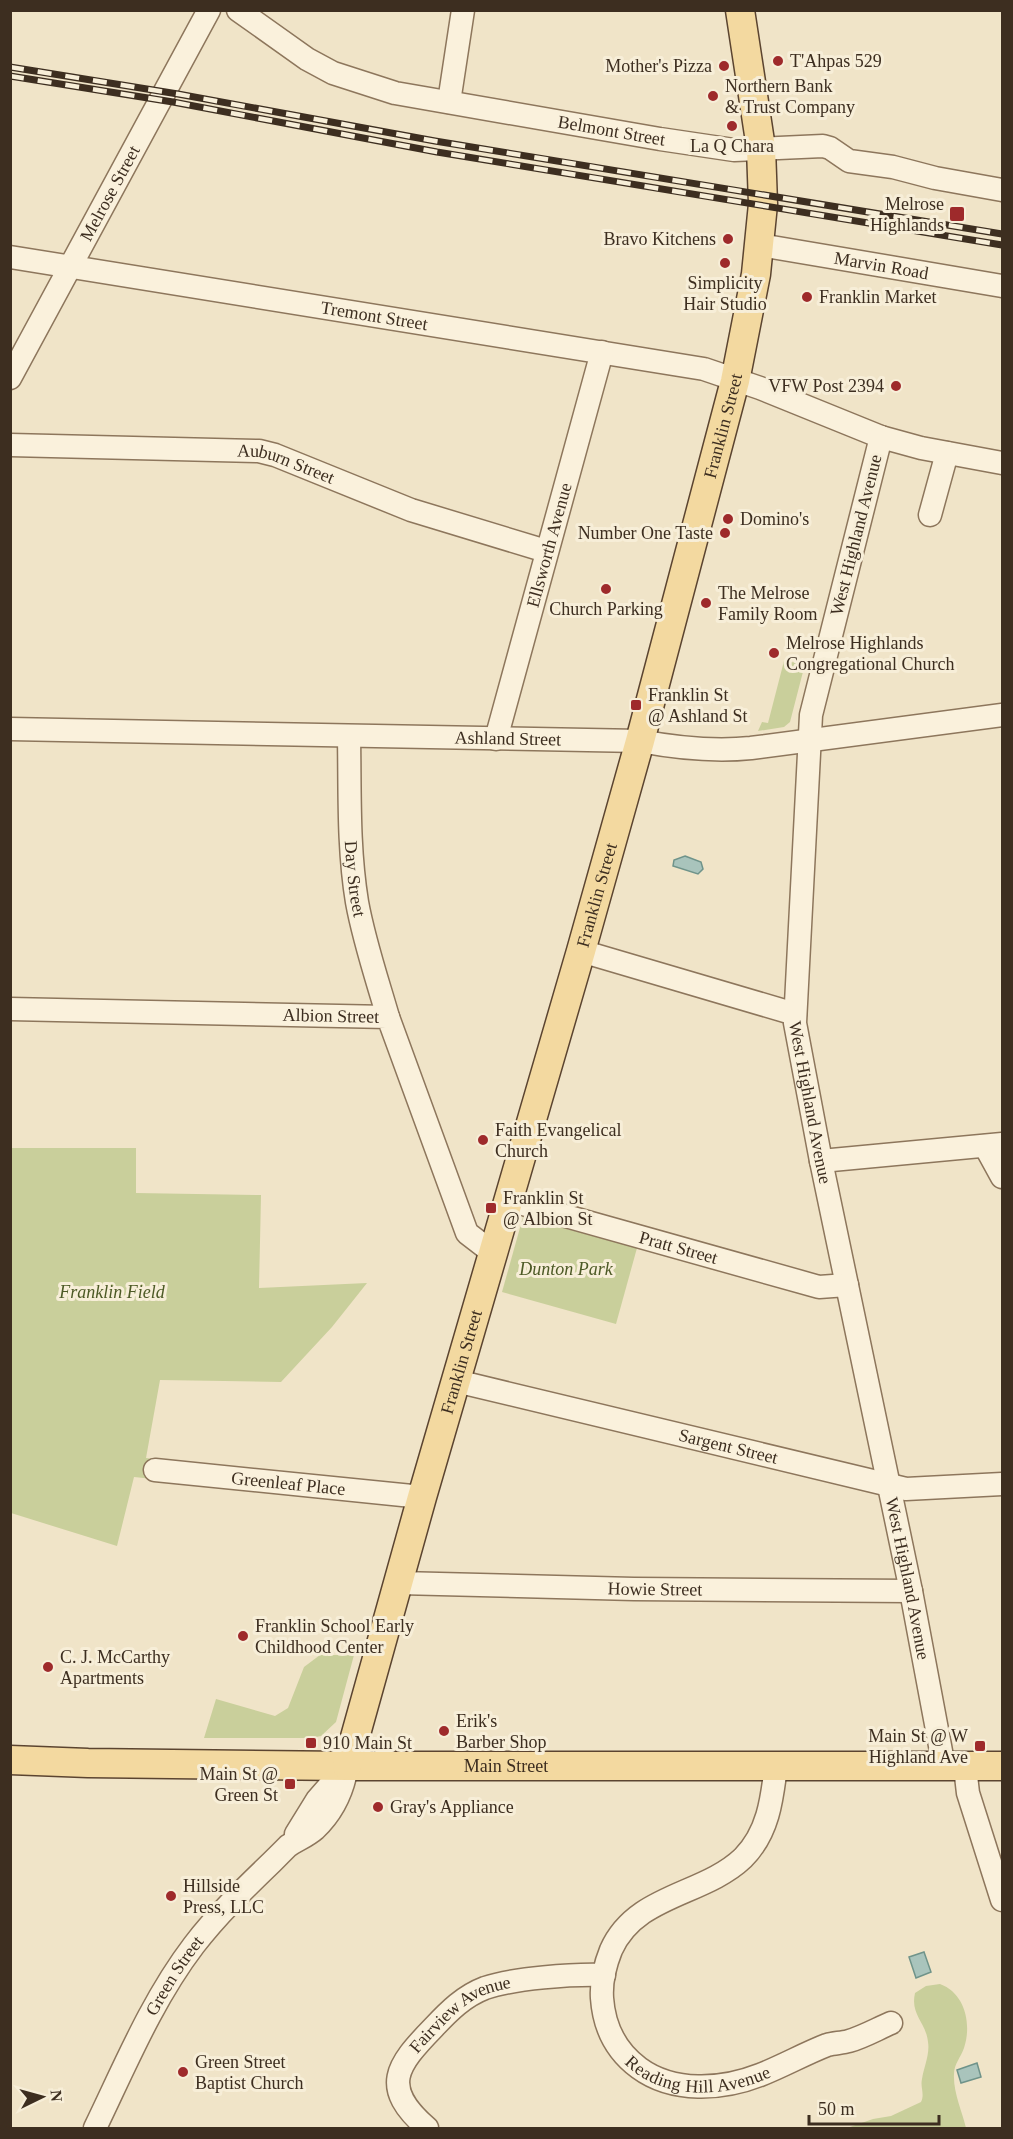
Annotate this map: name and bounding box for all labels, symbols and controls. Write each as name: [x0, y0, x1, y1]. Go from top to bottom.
place label: T'Ahpas 529: [790, 51, 882, 71]
marker: T'Ahpas 529: [771, 54, 785, 68]
place label: Mother's Pizza: [605, 56, 712, 76]
marker: Mother's Pizza: [717, 59, 731, 73]
place label: Northern Bank & Trust Company: [725, 76, 855, 117]
marker: Northern Bank & Trust Company: [706, 89, 720, 103]
street label: Belmont Street: [556, 111, 666, 150]
marker: La Q Chara: [725, 119, 739, 133]
place label: La Q Chara: [690, 136, 774, 156]
street label: Melrose Street: [76, 142, 144, 244]
place label: Melrose Highlands: [870, 194, 944, 235]
marker: Melrose Highlands: [948, 205, 966, 223]
place label: Bravo Kitchens: [604, 229, 716, 249]
marker: Bravo Kitchens: [721, 232, 735, 246]
street label: Marvin Road: [832, 248, 930, 283]
marker: Simplicity Hair Studio: [718, 256, 732, 270]
place label: Simplicity Hair Studio: [683, 273, 767, 314]
place label: Franklin Market: [819, 287, 936, 307]
marker: Franklin Market: [800, 290, 814, 304]
street label: Tremont Street: [319, 297, 429, 334]
street label: Franklin Street: [700, 372, 746, 480]
place label: VFW Post 2394: [768, 376, 884, 396]
marker: VFW Post 2394: [889, 379, 903, 393]
street label: Auburn Street: [237, 440, 337, 488]
street label: West Highland Avenue: [826, 452, 886, 618]
street label: Ellsworth Avenue: [523, 481, 576, 610]
place label: Domino's: [740, 509, 809, 529]
marker: Domino's: [721, 512, 735, 526]
place label: Number One Taste: [578, 523, 713, 543]
marker: Number One Taste: [718, 526, 732, 540]
marker: Church Parking: [599, 582, 613, 596]
place label: The Melrose Family Room: [718, 583, 818, 624]
marker: The Melrose Family Room: [699, 596, 713, 610]
place label: Church Parking: [549, 599, 663, 619]
place label: Melrose Highlands Congregational Church: [786, 633, 954, 674]
marker: Melrose Highlands Congregational Church: [767, 646, 781, 660]
place label: Franklin St @ Ashland St: [648, 685, 748, 726]
marker: Franklin St @ Ashland St: [629, 698, 643, 712]
street label: Ashland Street: [454, 727, 561, 749]
street label: Day Street: [341, 840, 370, 919]
street label: Franklin Street: [573, 841, 621, 950]
street label: Albion Street: [282, 1005, 379, 1027]
street label: West Highland Avenue: [785, 1019, 836, 1186]
place label: Faith Evangelical Church: [495, 1120, 621, 1161]
marker: Faith Evangelical Church: [476, 1133, 490, 1147]
place label: Franklin St @ Albion St: [503, 1188, 593, 1229]
marker: Franklin St @ Albion St: [484, 1201, 498, 1215]
street label: Pratt Street: [637, 1227, 720, 1268]
park label: Dunton Park: [518, 1259, 614, 1279]
park label: Franklin Field: [58, 1282, 166, 1302]
street label: Franklin Street: [437, 1307, 486, 1416]
street label: Sargent Street: [677, 1425, 780, 1468]
street label: Greenleaf Place: [230, 1468, 346, 1499]
street label: West Highland Avenue: [882, 1495, 934, 1661]
street label: Howie Street: [607, 1578, 702, 1599]
place label: Franklin School Early Childhood Center: [255, 1616, 414, 1657]
marker: Franklin School Early Childhood Center: [236, 1629, 250, 1643]
place label: C. J. McCarthy Apartments: [60, 1647, 170, 1688]
marker: C. J. McCarthy Apartments: [41, 1660, 55, 1674]
place label: Erik's Barber Shop: [456, 1711, 546, 1752]
marker: Erik's Barber Shop: [437, 1724, 451, 1738]
place label: Main St @ W Highland Ave: [868, 1726, 968, 1767]
place label: 910 Main St: [323, 1733, 412, 1753]
marker: 910 Main St: [304, 1736, 318, 1750]
marker: Main St @ W Highland Ave: [973, 1739, 987, 1753]
street label: Main Street: [464, 1756, 548, 1776]
place label: Main St @ Green St: [199, 1764, 278, 1805]
marker: Main St @ Green St: [283, 1777, 297, 1791]
place label: Gray's Appliance: [390, 1797, 514, 1817]
marker: Gray's Appliance: [371, 1800, 385, 1814]
place label: Hillside Press, LLC: [183, 1876, 264, 1917]
marker: Hillside Press, LLC: [164, 1889, 178, 1903]
street label: Green Street: [142, 1932, 207, 2019]
street label: Fairview Avenue: [405, 1972, 512, 2057]
street label: Reading Hill Avenue: [621, 2051, 773, 2097]
place label: Green Street Baptist Church: [195, 2052, 304, 2093]
marker: Green Street Baptist Church: [176, 2065, 190, 2079]
north arrow: [12, 2067, 72, 2127]
scale bar: [809, 2088, 940, 2126]
text: N: [47, 2089, 65, 2103]
text: 50 m: [818, 2099, 855, 2119]

